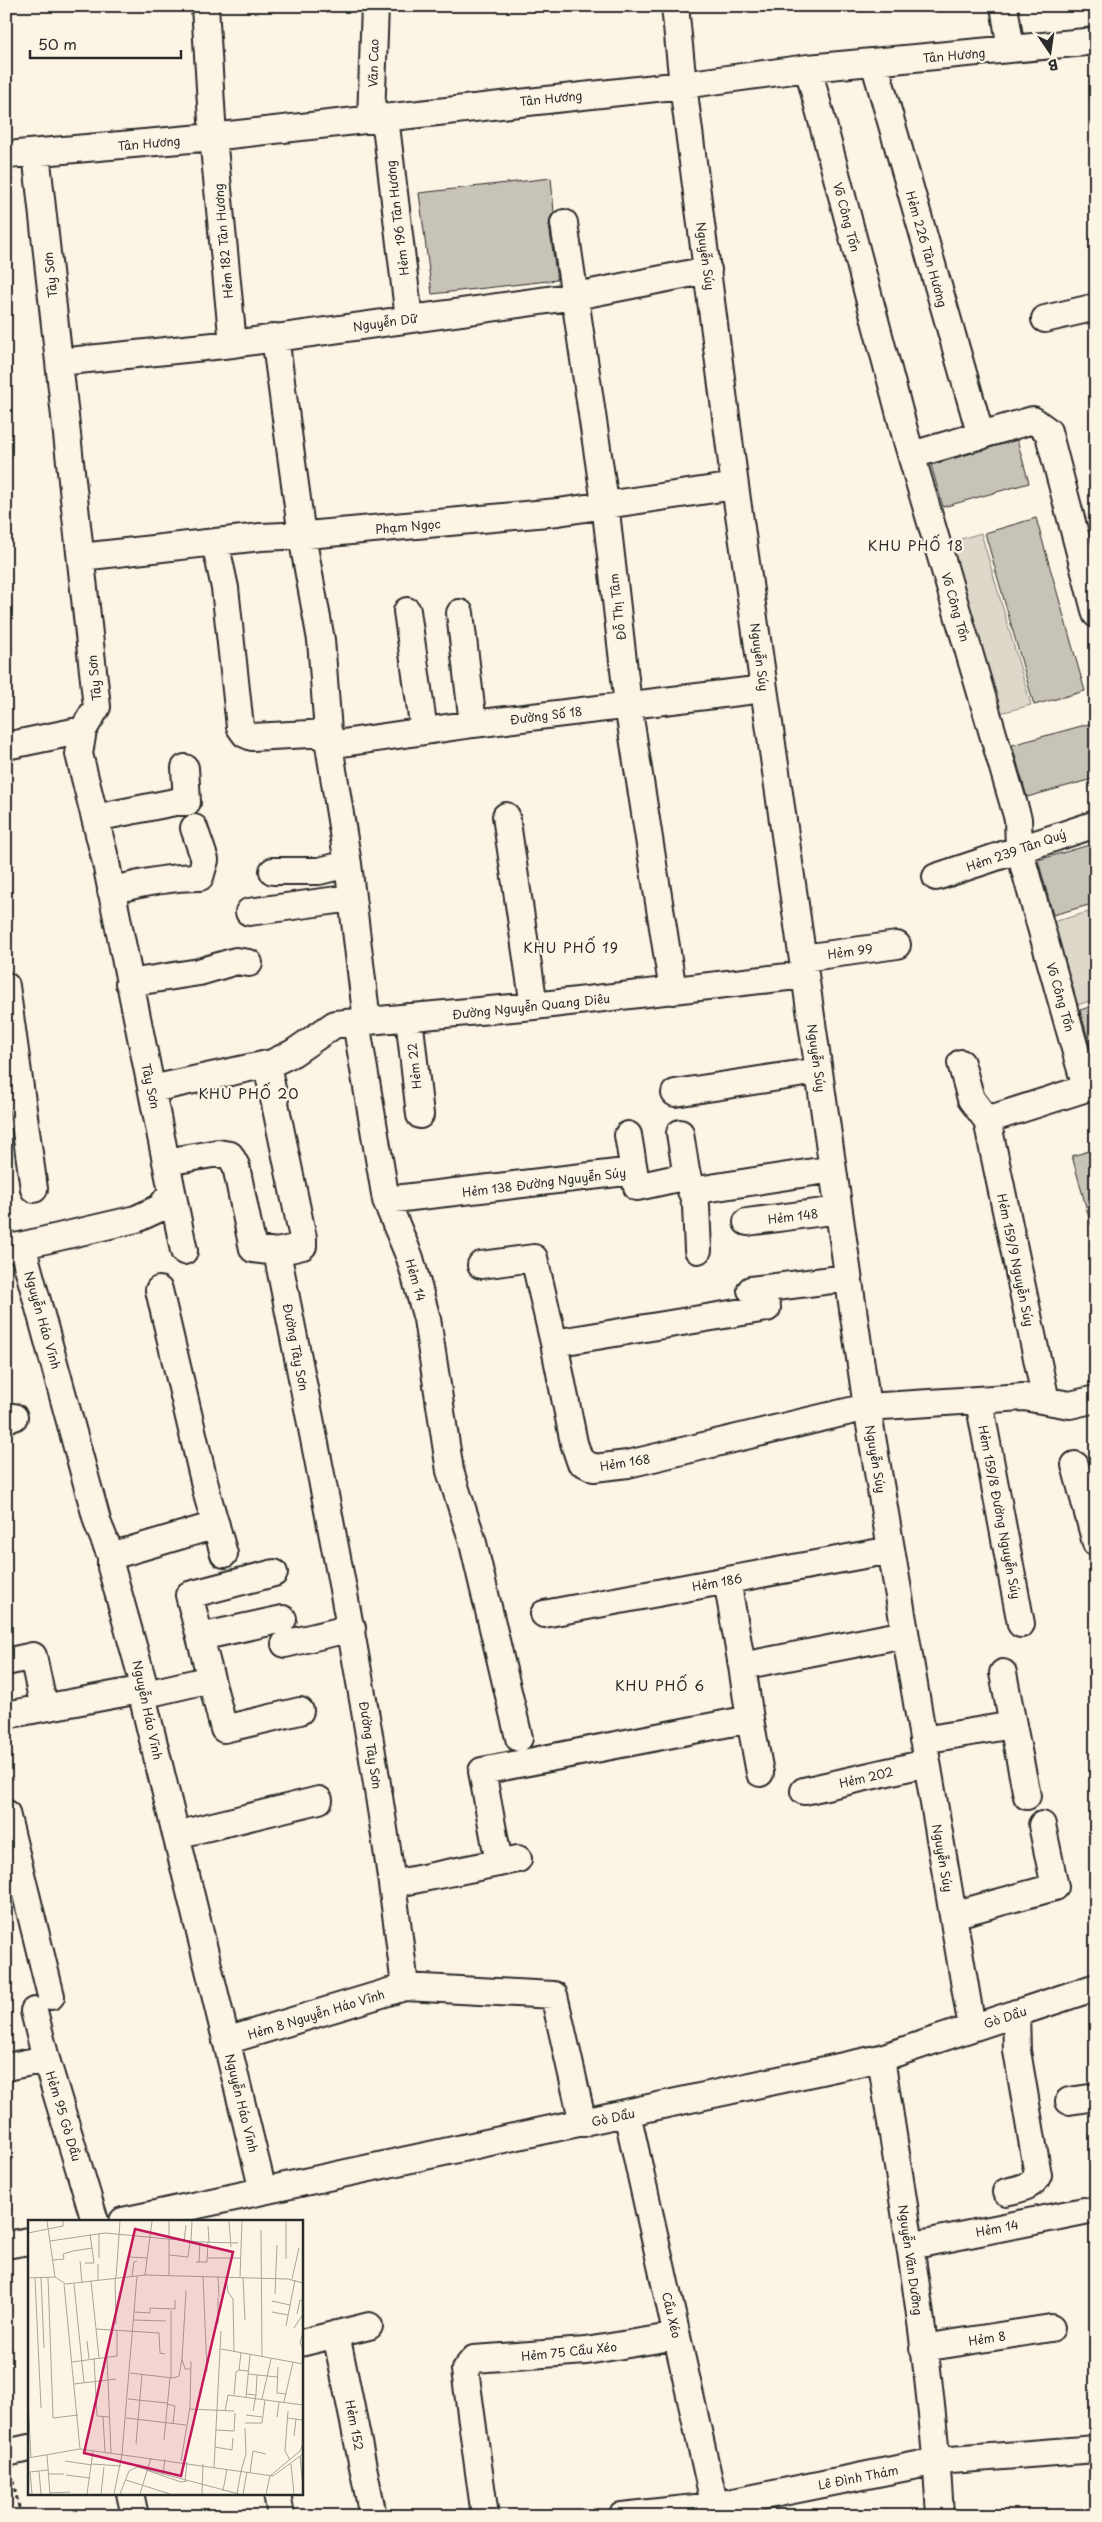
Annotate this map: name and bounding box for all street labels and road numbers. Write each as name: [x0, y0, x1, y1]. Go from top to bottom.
street label: Văn Cao: [363, 38, 383, 88]
street label: Tân Hương: [922, 43, 986, 67]
street label: Tân Hương: [519, 86, 583, 110]
street label: Tân Hương: [117, 131, 181, 155]
street label: Hẻm 196 Tân Hương: [381, 159, 413, 277]
street label: Võ Công Tồn: [829, 180, 865, 254]
street label: Hẻm 182 Tân Hương: [209, 183, 237, 299]
street label: Hẻm 226 Tân Hương: [902, 189, 952, 309]
street label: Nguyễn Súy: [692, 221, 720, 291]
street label: Tây Sơn: [39, 251, 61, 299]
street label: Nguyễn Dữ: [352, 308, 419, 335]
street label: Phạm Ngọc: [375, 514, 441, 538]
street label: Võ Công Tồn: [938, 570, 974, 644]
street label: Đỗ Thị Tâm: [604, 573, 630, 641]
street label: Nguyễn Súy: [746, 622, 774, 692]
street label: Tây Sơn: [83, 654, 105, 702]
street label: Đường Số 18: [509, 702, 583, 728]
street label: Hẻm 239 Tân Quý: [964, 824, 1068, 876]
street label: Hẻm 99: [826, 939, 874, 963]
street label: Võ Công Tồn: [1043, 960, 1079, 1034]
street label: Đường Nguyễn Quang Diêu: [451, 989, 611, 1023]
street label: Nguyễn Súy: [803, 1023, 831, 1093]
street label: Hẻm 22: [403, 1042, 425, 1090]
street label: Tây Sơn: [137, 1062, 165, 1110]
street label: Hẻm 138 Đường Nguyễn Súy: [461, 1163, 627, 1201]
street label: Hẻm 159/9 Nguyễn Súy: [993, 1192, 1039, 1328]
street label: Hẻm 148: [767, 1204, 819, 1228]
street label: Hẻm 14: [401, 1257, 431, 1303]
street label: Nguyễn Háo Vĩnh: [20, 1269, 66, 1371]
street label: Đường Tây Sơn: [279, 1302, 313, 1392]
street label: Hẻm 159/8 Đường Nguyễn Súy: [974, 1423, 1026, 1601]
street label: Nguyễn Súy: [861, 1424, 891, 1495]
street label: Hẻm 168: [599, 1449, 651, 1475]
street label: Hẻm 186: [691, 1569, 743, 1595]
street label: Nguyễn Háo Vĩnh: [129, 1659, 167, 1761]
street label: Đường Tây Sơn: [355, 1700, 387, 1790]
street label: Hẻm 202: [837, 1762, 895, 1792]
street label: Nguyễn Súy: [928, 1823, 958, 1894]
street label: Hẻm 8 Nguyễn Háo Vĩnh: [245, 1985, 387, 2043]
street label: Gò Dầu: [981, 2002, 1029, 2032]
street label: Nguyễn Háo Vĩnh: [221, 2052, 263, 2154]
street label: Hẻm 95 Gò Dầu: [42, 2069, 86, 2163]
street label: Gò Dầu: [590, 2104, 636, 2130]
street label: Nguyễn Văn Dưỡng: [894, 2204, 928, 2316]
street label: Hẻm 14: [974, 2215, 1020, 2241]
street label: Cầu Xéo: [658, 2290, 686, 2340]
street label: Hẻm 8: [967, 2326, 1007, 2350]
street label: Hẻm 75 Cầu Xéo: [520, 2337, 618, 2365]
street label: Hẻm 152: [341, 2398, 369, 2452]
street label: Lê Đình Thám: [816, 2460, 900, 2494]

